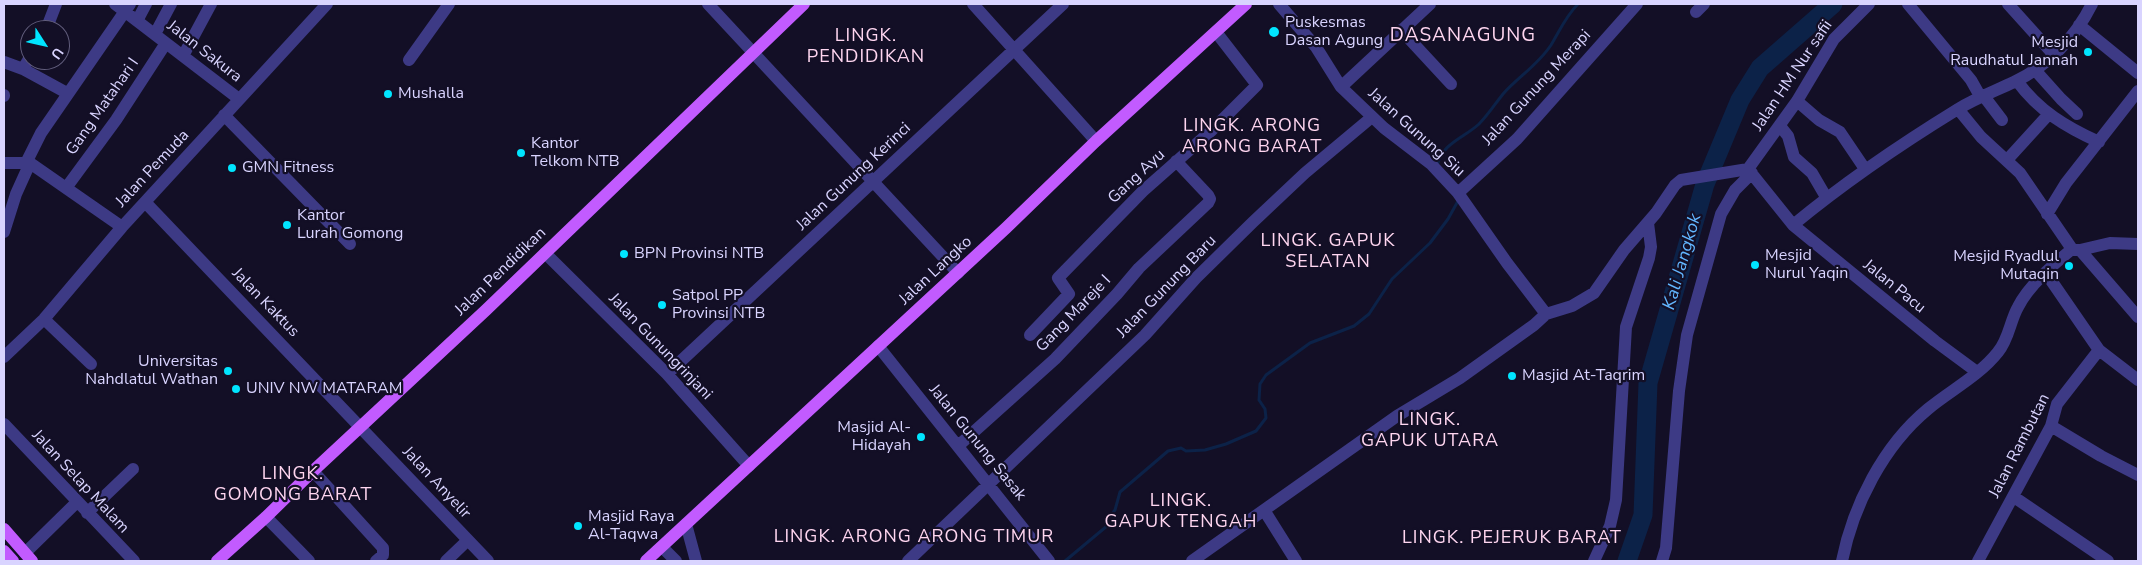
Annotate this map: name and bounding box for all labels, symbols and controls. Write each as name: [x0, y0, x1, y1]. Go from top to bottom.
place label: Puskesmas Dasan Agung: [1285, 13, 1383, 51]
street label: Jalan Sakura: [163, 17, 245, 87]
street label: Jalan HM Nur safii: [1749, 17, 1837, 135]
north arrow: [20, 20, 70, 70]
marker: Puskesmas Dasan Agung: [1267, 25, 1281, 39]
district label: DASANAGUNG: [1389, 25, 1537, 47]
district label: LINGK. PENDIDIKAN: [806, 26, 926, 68]
street label: Jalan Gunung Merapi: [1479, 26, 1595, 150]
place label: Mesjid Raudhatul Jannah: [1950, 33, 2078, 71]
text: U: [46, 44, 68, 63]
marker: Mesjid Raudhatul Jannah: [2082, 46, 2094, 58]
street label: Gang Matahari I: [62, 55, 144, 159]
place label: Mushalla: [398, 84, 464, 104]
street label: Jalan Gunung Siu: [1364, 84, 1468, 182]
marker: Mushalla: [382, 88, 394, 100]
district label: LINGK. ARONG ARONG BARAT: [1180, 116, 1324, 158]
street label: Jalan Gunung Kerinci: [793, 119, 915, 235]
street label: Jalan Pemuda: [112, 126, 194, 212]
place label: Kantor Telkom NTB: [531, 134, 619, 172]
street label: Gang Ayu: [1104, 146, 1170, 208]
marker: Kantor Telkom NTB: [515, 147, 527, 159]
place label: GMN Fitness: [242, 158, 334, 178]
marker: GMN Fitness: [226, 162, 238, 174]
place label: Kantor Lurah Gomong: [297, 206, 403, 244]
water label: Kali Jangkok: [1659, 212, 1707, 312]
marker: Kantor Lurah Gomong: [281, 219, 293, 231]
street label: Jalan Pendidikan: [452, 224, 550, 320]
district label: LINGK. GAPUK SELATAN: [1259, 231, 1397, 274]
street label: Jalan Langko: [896, 232, 976, 310]
street label: Jalan Gunung Baru: [1113, 232, 1221, 342]
place label: BPN Provinsi NTB: [634, 244, 764, 264]
place label: Mesjid Nurul Yaqin: [1765, 246, 1848, 284]
place label: Mesjid Ryadlul Mutaqin: [1953, 247, 2059, 285]
marker: BPN Provinsi NTB: [618, 248, 630, 260]
street label: Jalan Pacu: [1859, 256, 1929, 318]
marker: Mesjid Nurul Yaqin: [1749, 259, 1761, 271]
marker: Mesjid Ryadlul Mutaqin: [2063, 260, 2075, 272]
street label: Jalan Kaktus: [227, 264, 303, 342]
street label: Gang Mareje I: [1033, 272, 1115, 356]
place label: Satpol PP Provinsi NTB: [672, 286, 765, 324]
street label: Jalan Gunungrinjani: [604, 290, 716, 404]
marker: Satpol PP Provinsi NTB: [656, 299, 668, 311]
place label: Universitas Nahdlatul Wathan: [85, 352, 218, 390]
marker: Universitas Nahdlatul Wathan: [222, 365, 234, 377]
place label: Masjid At-Taqrim: [1522, 366, 1645, 386]
marker: Masjid At-Taqrim: [1506, 370, 1518, 382]
place label: UNIV NW MATARAM: [246, 379, 402, 399]
street label: Jalan Gunung Sasak: [924, 381, 1030, 505]
marker: UNIV NW MATARAM: [230, 383, 242, 395]
street label: Jalan Rambutan: [1985, 391, 2055, 501]
district label: LINGK. GAPUK UTARA: [1360, 410, 1500, 452]
place label: Masjid Al- Hidayah: [837, 418, 911, 456]
street label: Jalan Selap Malam: [27, 426, 133, 538]
marker: Masjid Al- Hidayah: [915, 431, 927, 443]
street label: Jalan Anyelir: [398, 443, 474, 523]
district label: LINGK. GOMONG BARAT: [212, 464, 374, 506]
district label: LINGK. GAPUK TENGAH: [1103, 491, 1259, 534]
place label: Masjid Raya Al-Taqwa: [588, 507, 674, 545]
marker: Masjid Raya Al-Taqwa: [572, 520, 584, 532]
district label: LINGK. ARONG ARONG TIMUR: [771, 527, 1057, 549]
district label: LINGK. PEJERUK BARAT: [1400, 528, 1624, 550]

